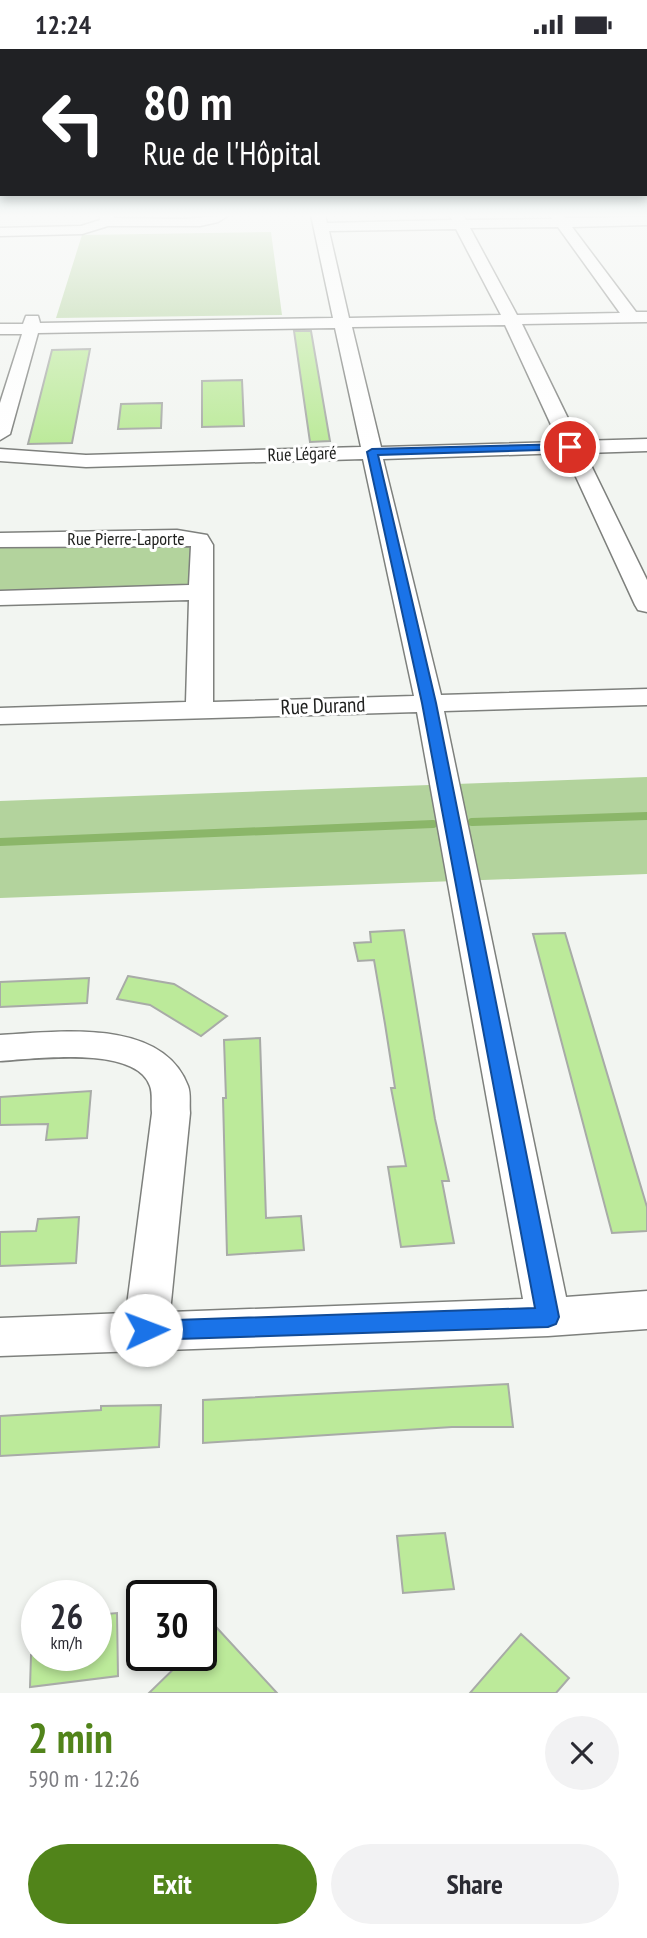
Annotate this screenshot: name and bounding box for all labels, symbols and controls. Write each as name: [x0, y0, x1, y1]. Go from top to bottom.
text: 12:24: [35, 8, 91, 41]
text: 80 m: [143, 70, 232, 134]
icon: left: [28, 77, 119, 168]
text: Rue de l'Hôpital: [143, 132, 320, 174]
pin: [540, 417, 600, 477]
icon: arrive: [551, 428, 589, 466]
street label: Rue Légaré: [267, 441, 337, 466]
street label: Rue Pierre-Laporte: [67, 527, 185, 550]
street label: Rue Durand: [280, 691, 366, 720]
position arrow: [109, 1293, 183, 1367]
speed limit sign: 30: [126, 1580, 217, 1671]
text: 26: [50, 1593, 83, 1639]
text: km/h: [51, 1631, 82, 1654]
text: 2 min: [28, 1710, 113, 1765]
button: close: [545, 1716, 619, 1790]
text: 590 m · 12:26: [28, 1764, 140, 1793]
button: Exit: [28, 1844, 317, 1924]
button: Share: [331, 1844, 619, 1924]

